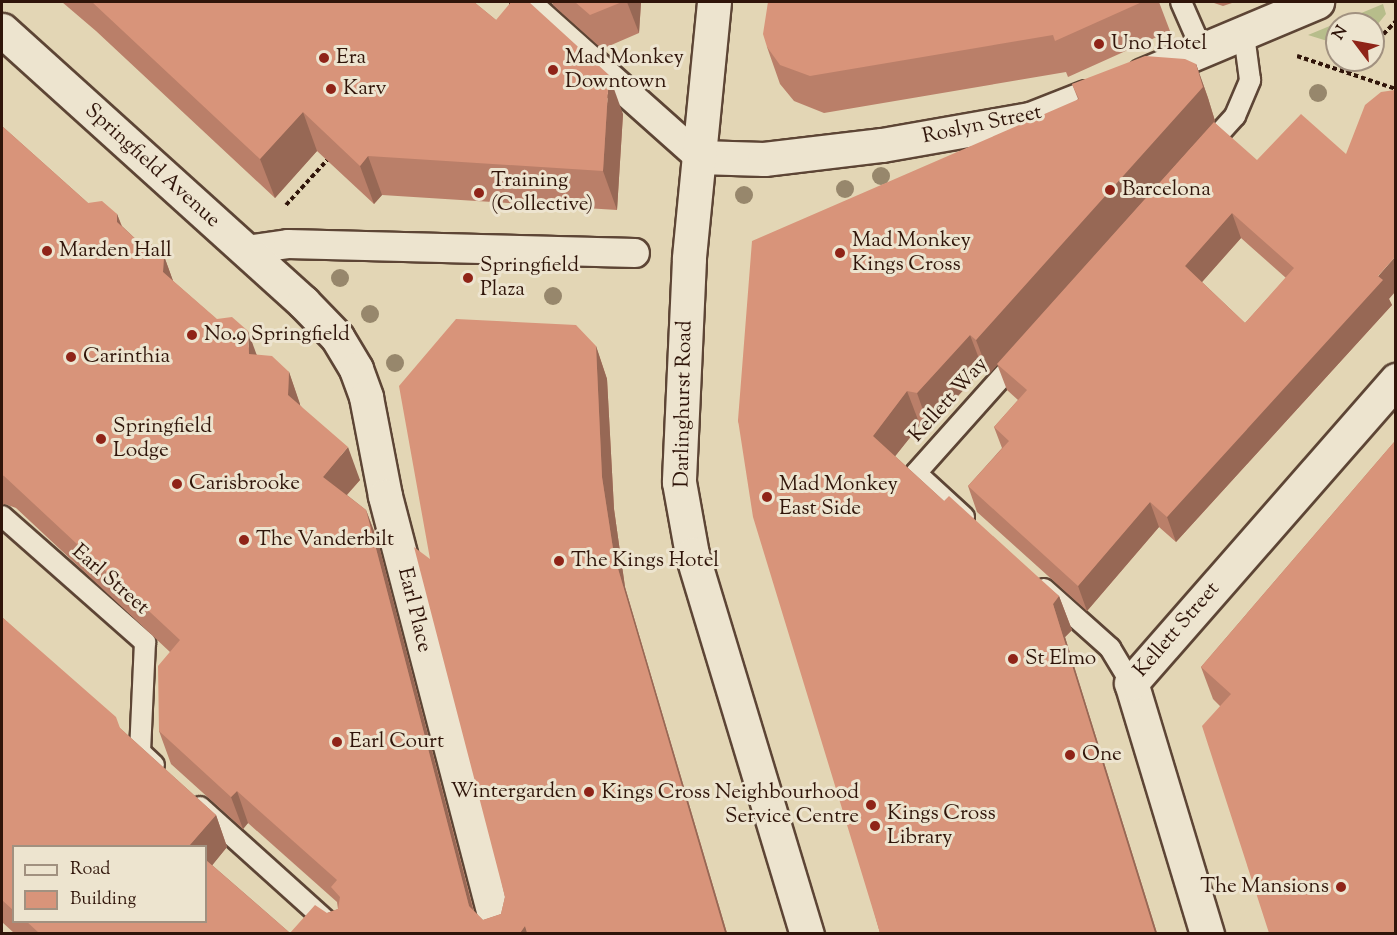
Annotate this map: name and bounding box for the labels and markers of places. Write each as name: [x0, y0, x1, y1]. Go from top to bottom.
place label: Uno Hotel: [1111, 31, 1207, 57]
marker: Uno Hotel: [1092, 37, 1106, 51]
place label: Era: [336, 45, 366, 71]
place label: Mad Monkey Downtown: [565, 45, 684, 95]
marker: Era: [317, 51, 331, 65]
marker: Mad Monkey Downtown: [546, 63, 560, 77]
place label: Karv: [343, 76, 386, 102]
marker: Karv: [324, 82, 338, 96]
place label: Training (Collective): [491, 168, 593, 218]
place label: Barcelona: [1122, 177, 1211, 203]
marker: Barcelona: [1103, 183, 1117, 197]
marker: Training (Collective): [472, 186, 486, 200]
place label: Mad Monkey Kings Cross: [852, 228, 971, 278]
place label: Marden Hall: [59, 238, 172, 264]
marker: Marden Hall: [40, 244, 54, 258]
marker: Mad Monkey Kings Cross: [833, 246, 847, 260]
place label: Springfield Plaza: [480, 253, 579, 303]
marker: Springfield Plaza: [461, 271, 475, 285]
place label: No.9 Springfield: [204, 322, 350, 348]
marker: No.9 Springfield: [185, 328, 199, 342]
place label: Carinthia: [83, 344, 170, 370]
marker: Carinthia: [64, 350, 78, 364]
place label: Springfield Lodge: [113, 414, 212, 464]
marker: Springfield Lodge: [94, 432, 108, 446]
place label: Carisbrooke: [189, 471, 300, 497]
place label: Mad Monkey East Side: [779, 472, 898, 522]
marker: Carisbrooke: [170, 477, 184, 491]
marker: Mad Monkey East Side: [760, 490, 774, 504]
place label: The Vanderbilt: [256, 527, 394, 553]
marker: The Vanderbilt: [237, 533, 251, 547]
place label: The Kings Hotel: [571, 548, 719, 574]
marker: The Kings Hotel: [552, 554, 566, 568]
place label: St Elmo: [1025, 646, 1096, 672]
marker: St Elmo: [1006, 652, 1020, 666]
place label: Earl Court: [349, 729, 444, 755]
marker: Earl Court: [330, 735, 344, 749]
place label: One: [1082, 742, 1122, 768]
marker: One: [1063, 748, 1077, 762]
place label: Wintergarden: [451, 779, 577, 805]
place label: Kings Cross Neighbourhood Service Centre: [601, 780, 859, 830]
marker: Wintergarden: [582, 785, 596, 799]
marker: Kings Cross Neighbourhood Service Centre: [864, 798, 878, 812]
place label: Kings Cross Library: [887, 801, 996, 851]
marker: Kings Cross Library: [868, 819, 882, 833]
place label: The Mansions: [1200, 874, 1329, 900]
marker: The Mansions: [1334, 880, 1348, 894]

